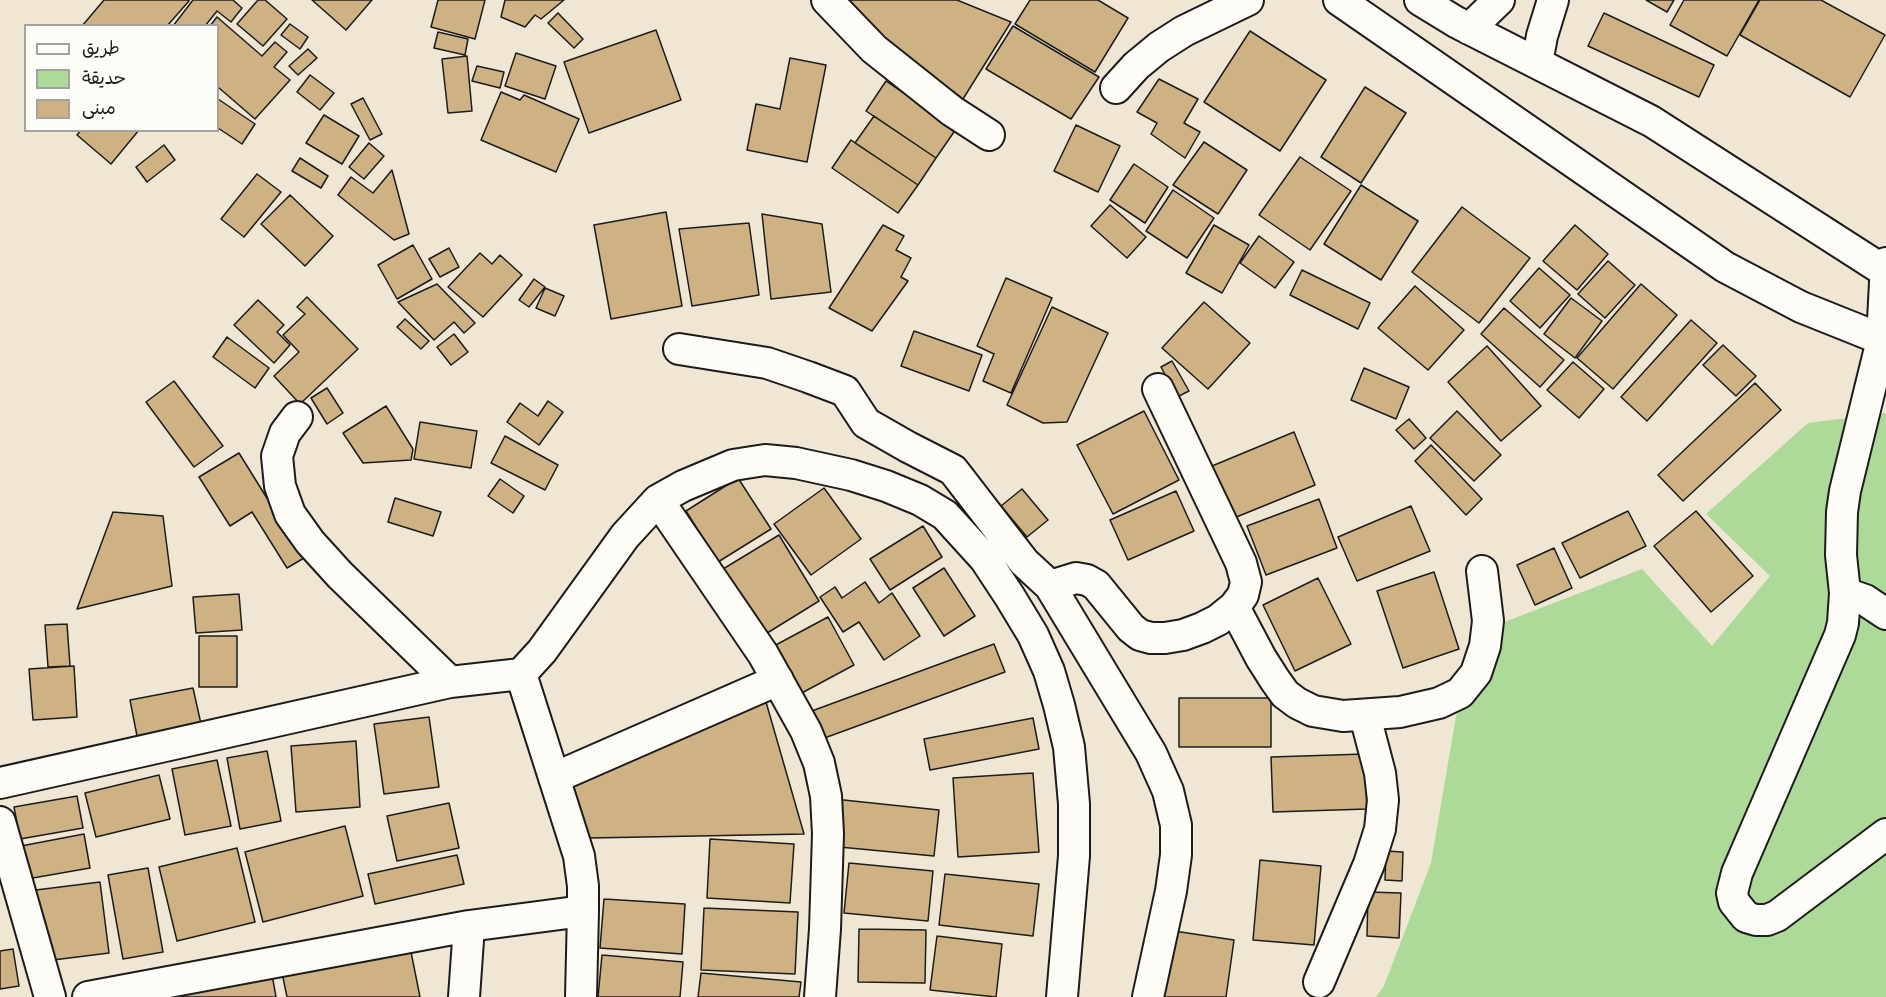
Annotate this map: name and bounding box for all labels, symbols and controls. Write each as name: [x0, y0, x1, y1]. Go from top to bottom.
legend: [24, 24, 219, 132]
text: طريق: [82, 35, 120, 60]
text: حديقة: [82, 65, 126, 90]
text: مبنى: [82, 95, 116, 120]

